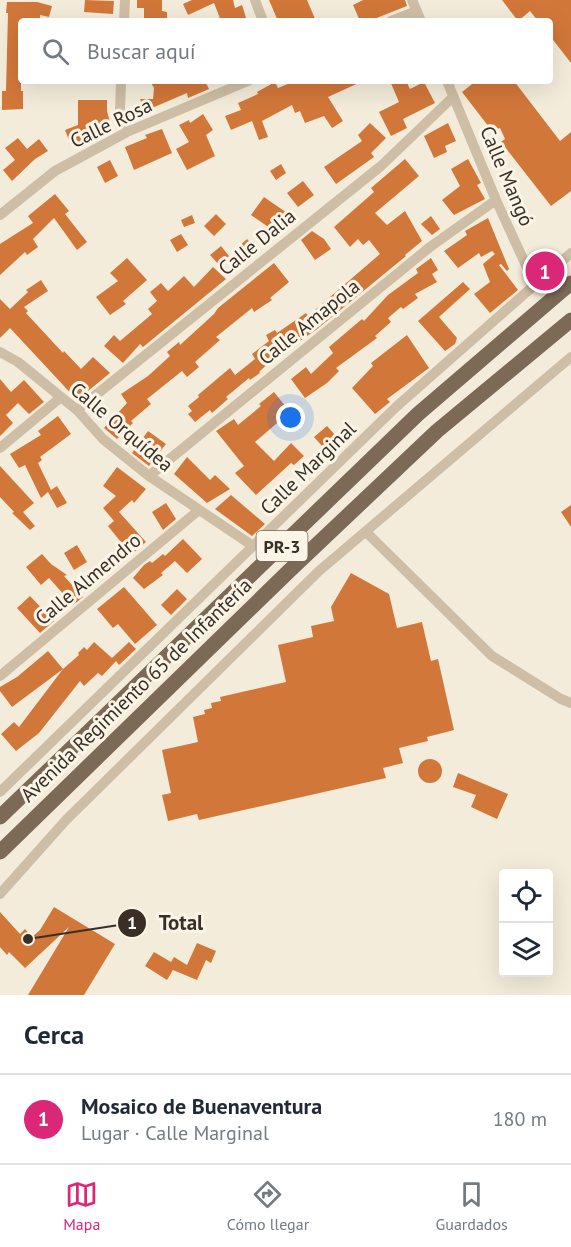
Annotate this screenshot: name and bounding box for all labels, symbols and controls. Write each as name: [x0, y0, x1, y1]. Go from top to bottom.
search box: [18, 18, 553, 84]
icon: search: [39, 35, 72, 68]
text: Buscar aquí: [87, 37, 196, 65]
street label: Calle Rosa: [66, 92, 156, 154]
street label: Calle Mangó: [474, 122, 540, 230]
street label: Calle Dalia: [213, 203, 301, 281]
pin: 1: [526, 248, 564, 294]
street label: Calle Amapola: [253, 273, 365, 371]
street label: Calle Orquídea: [65, 376, 179, 478]
your location: [276, 403, 305, 432]
street label: Calle Marginal: [255, 416, 362, 520]
street label: Calle Almendro: [30, 527, 146, 631]
road number: PR-3: [256, 531, 308, 561]
street label: Avenida Regimiento 65 de Infantería: [15, 572, 257, 808]
map controls: [499, 869, 553, 977]
button: locate: [499, 869, 553, 923]
callout: Total: [117, 903, 216, 942]
text: Total: [159, 909, 204, 936]
text: 1: [127, 911, 137, 934]
button: layers: [499, 923, 553, 977]
text: Cerca: [24, 1018, 84, 1051]
text: Mosaico de Buenaventura: [81, 1092, 322, 1120]
text: 1: [38, 1106, 49, 1132]
text: 180 m: [493, 1106, 547, 1132]
text: Lugar · Calle Marginal: [81, 1120, 269, 1146]
tab: Mapa: [63, 1178, 100, 1234]
tab: Cómo llegar: [227, 1178, 309, 1234]
tab: Guardados: [436, 1178, 508, 1234]

